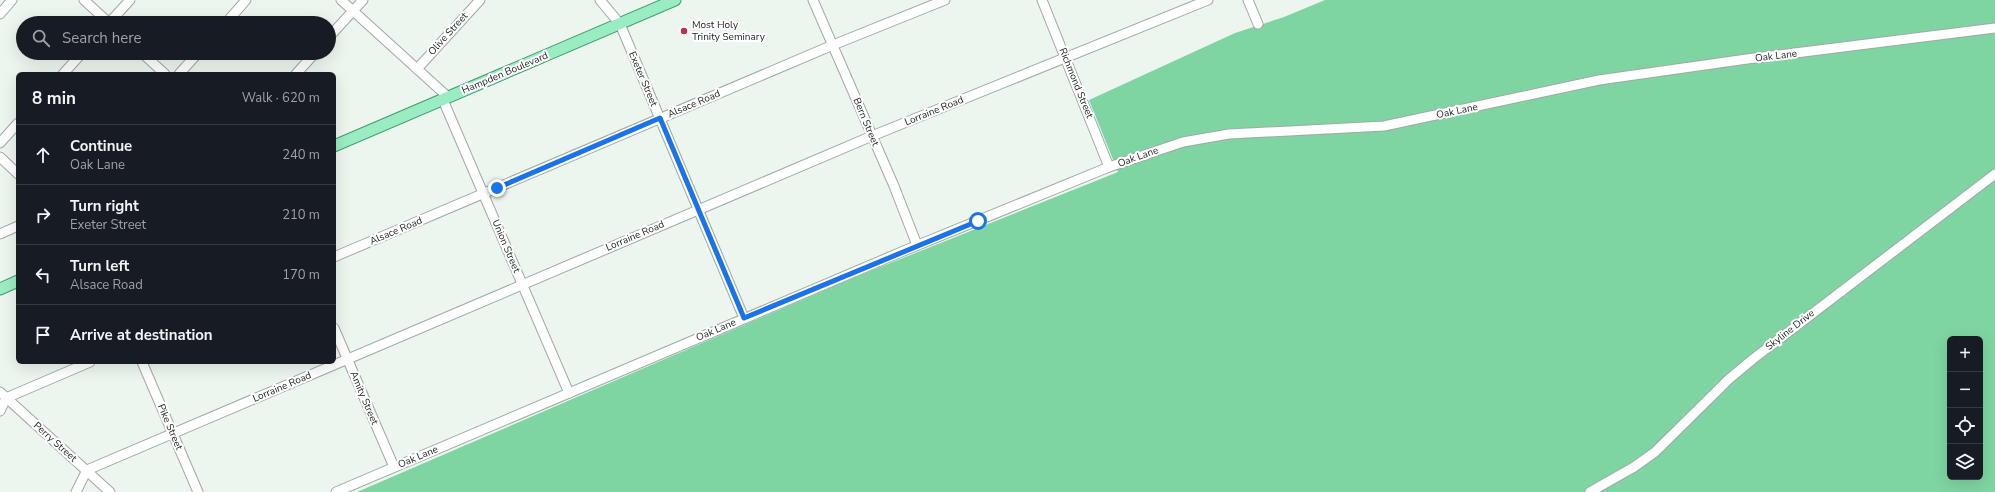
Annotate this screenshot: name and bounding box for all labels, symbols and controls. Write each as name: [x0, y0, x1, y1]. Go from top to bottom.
street label: Olive Street: [425, 9, 471, 58]
search box: [16, 16, 336, 60]
place label: Most Holy Trinity Seminary: [692, 18, 766, 44]
marker: Most Holy Trinity Seminary: [679, 26, 689, 36]
icon: search: [30, 27, 52, 49]
text: Search here: [62, 28, 142, 48]
street label: Richmond Street: [1055, 46, 1097, 121]
street label: Oak Lane: [1754, 46, 1798, 66]
street label: Hampden Boulevard: [460, 48, 550, 98]
street label: Exeter Street: [625, 49, 661, 109]
text: 8 min: [32, 87, 76, 110]
street label: Alsace Road: [665, 87, 723, 121]
text: Walk · 620 m: [242, 89, 320, 107]
street label: Lorraine Road: [902, 93, 966, 129]
street label: Bern Street: [850, 96, 883, 149]
street label: Oak Lane: [1435, 100, 1479, 122]
text: Continue: [70, 136, 132, 156]
street label: Oak Lane: [1116, 143, 1160, 171]
icon: ahead: [32, 144, 54, 166]
text: 240 m: [282, 146, 320, 164]
text: Oak Lane: [70, 156, 125, 174]
route end: [488, 179, 506, 197]
text: Turn right: [70, 196, 139, 216]
icon: right: [32, 204, 54, 226]
text: 210 m: [282, 206, 320, 224]
route start: [969, 212, 987, 230]
street label: Alsace Road: [367, 214, 425, 248]
text: Exeter Street: [70, 216, 146, 234]
street label: Union Street: [489, 217, 524, 275]
street label: Lorraine Road: [603, 217, 667, 255]
text: Turn left: [70, 256, 129, 276]
icon: left: [32, 264, 54, 286]
text: 170 m: [282, 266, 320, 284]
text: Alsace Road: [70, 276, 143, 294]
street label: Skyline Drive: [1763, 306, 1817, 354]
street label: Oak Lane: [694, 315, 738, 345]
icon: arrive: [32, 324, 54, 346]
text: Arrive at destination: [70, 325, 213, 345]
map controls: [1947, 336, 1983, 480]
button: +: [1947, 336, 1983, 372]
street label: Lorraine Road: [250, 368, 314, 406]
street label: Amity Street: [346, 369, 382, 427]
button: −: [1947, 372, 1983, 408]
street label: Pike Street: [154, 402, 186, 453]
button: locate: [1947, 408, 1983, 444]
street label: Perry Street: [30, 419, 80, 466]
street label: Oak Lane: [396, 442, 440, 472]
button: layers: [1947, 444, 1983, 480]

